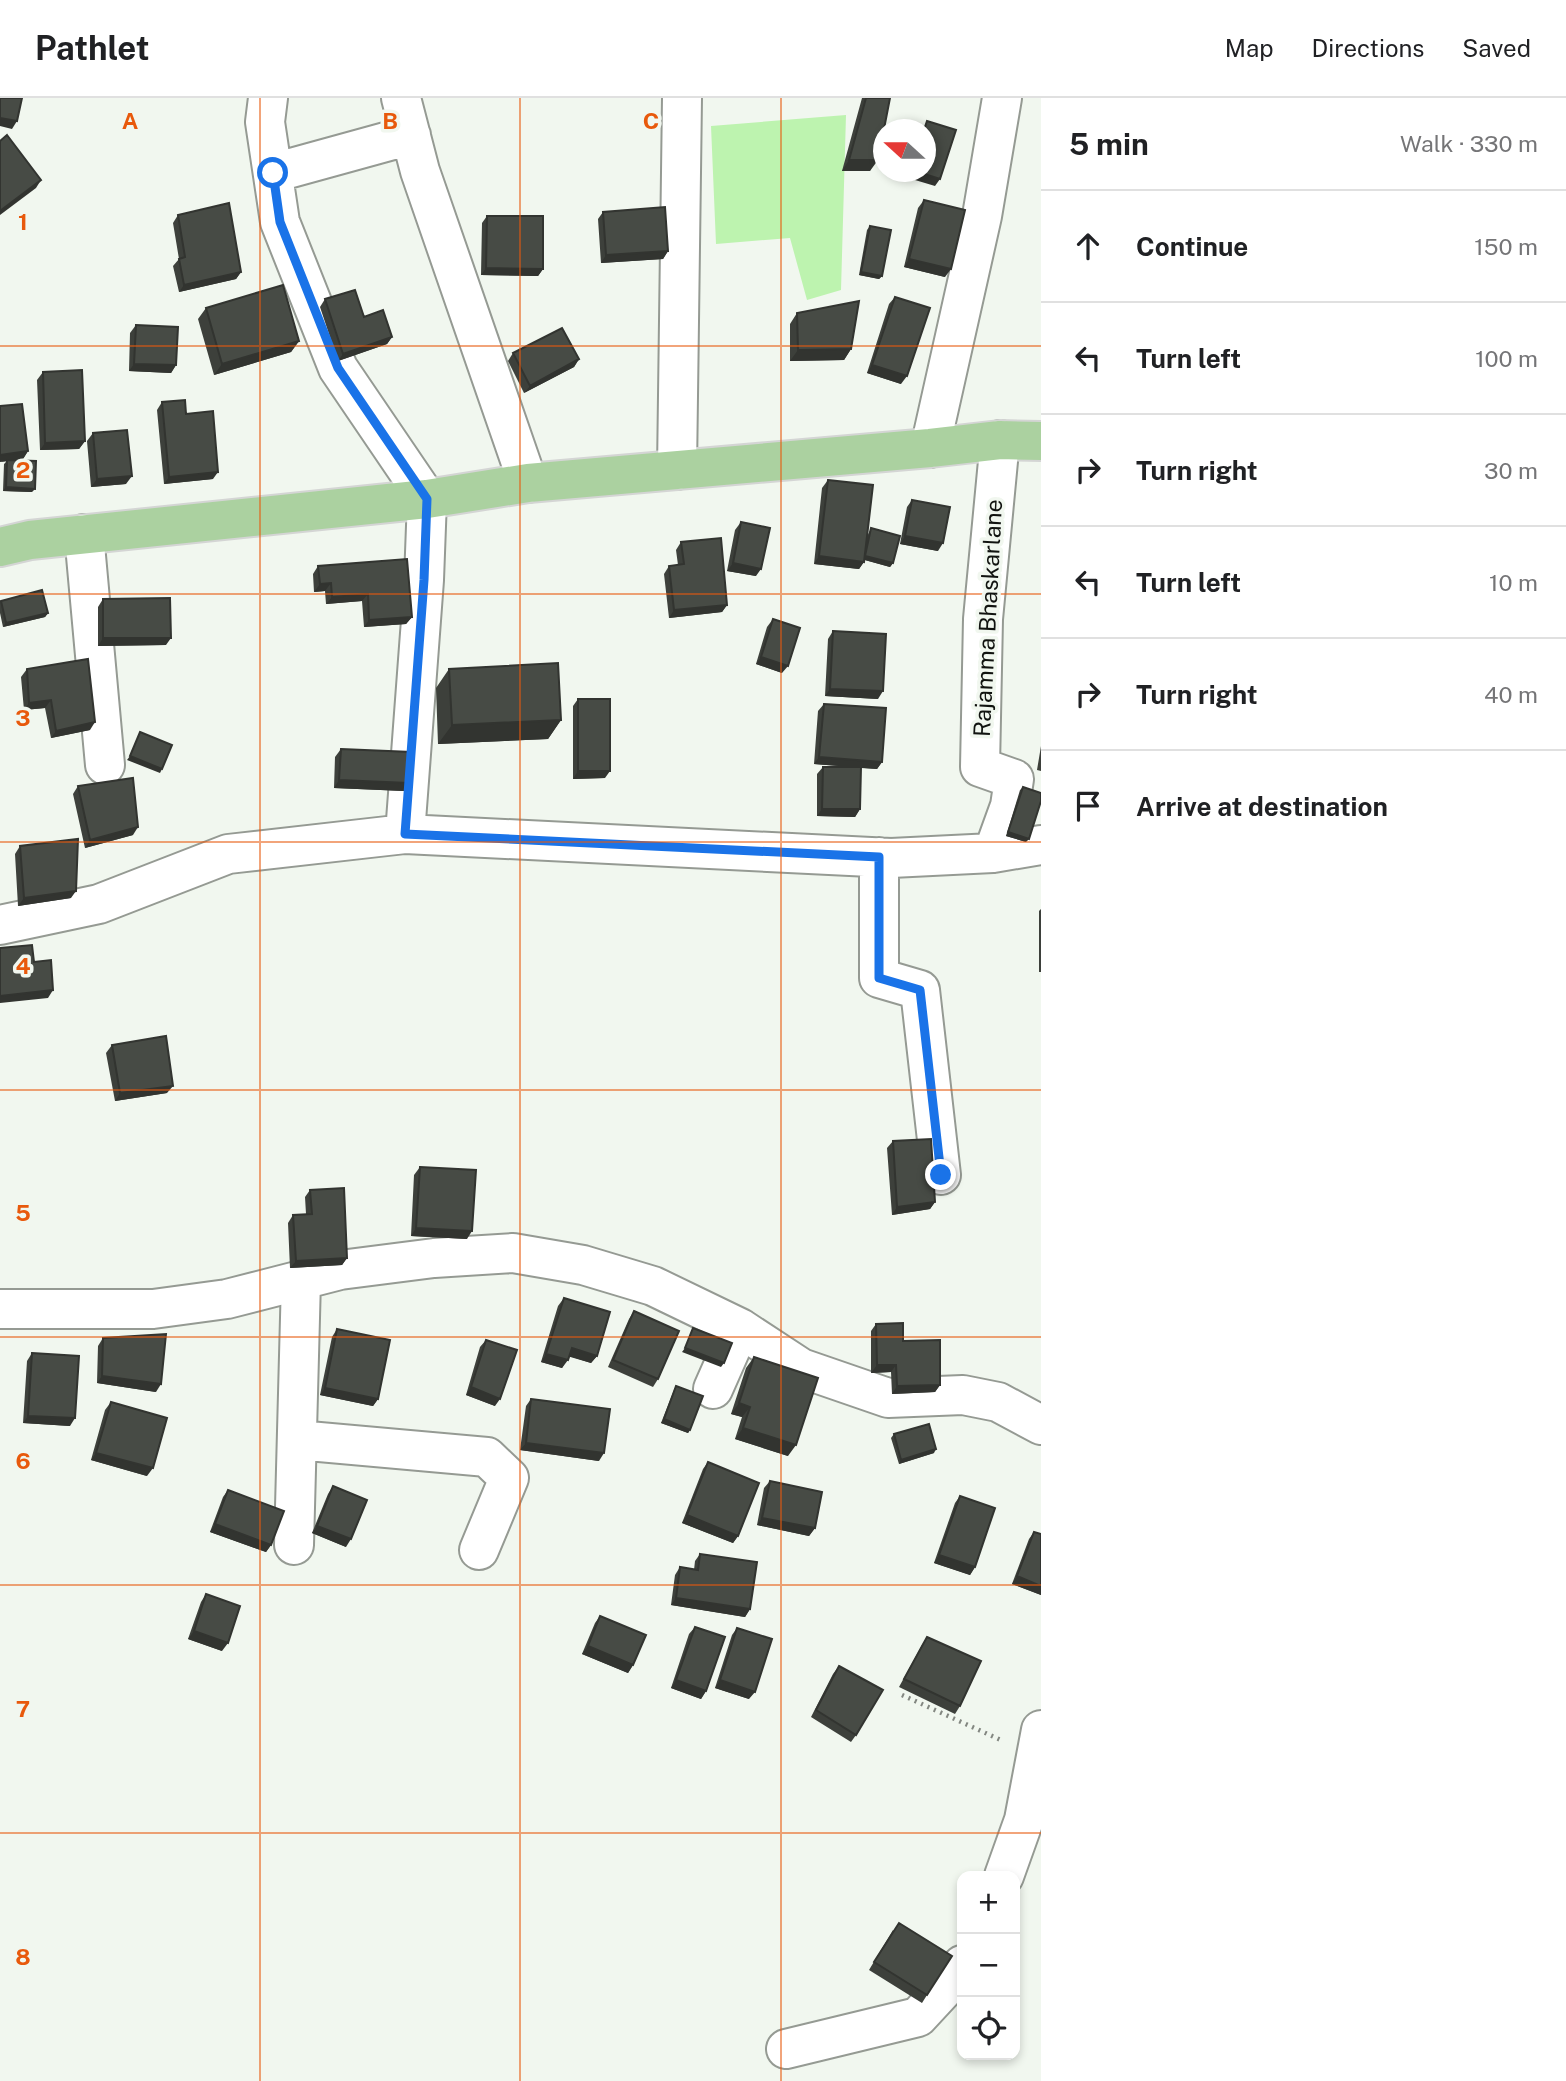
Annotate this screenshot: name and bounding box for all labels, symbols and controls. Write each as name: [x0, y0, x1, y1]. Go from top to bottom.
text: Pathlet: [35, 29, 150, 67]
text: Map: [1225, 34, 1274, 62]
text: Directions: [1312, 34, 1424, 62]
text: Saved: [1462, 34, 1531, 62]
text: A: [122, 107, 139, 134]
text: B: [382, 107, 398, 134]
text: C: [643, 107, 659, 134]
north arrow: [873, 119, 936, 182]
text: 5 min: [1069, 126, 1149, 162]
text: Walk · 330 m: [1400, 130, 1538, 157]
route start: [257, 157, 288, 188]
text: 1: [18, 208, 28, 235]
icon: ahead: [1069, 227, 1107, 265]
text: Continue: [1136, 231, 1248, 262]
text: 150 m: [1474, 233, 1538, 260]
icon: left: [1069, 339, 1107, 377]
text: Turn left: [1136, 343, 1241, 374]
text: 100 m: [1475, 345, 1538, 372]
icon: right: [1069, 451, 1107, 489]
text: Turn right: [1136, 455, 1258, 486]
text: 2: [16, 456, 30, 483]
text: 30 m: [1484, 457, 1538, 484]
street label: Rajamma Bhaskarlane: [968, 498, 1007, 737]
icon: left: [1069, 563, 1107, 601]
text: Turn left: [1136, 567, 1241, 598]
text: 10 m: [1489, 569, 1538, 596]
icon: right: [1069, 675, 1107, 713]
text: Turn right: [1136, 679, 1258, 710]
text: 40 m: [1484, 681, 1538, 708]
text: 3: [15, 704, 31, 731]
icon: arrive: [1069, 787, 1107, 825]
text: Arrive at destination: [1136, 791, 1388, 822]
text: 4: [15, 952, 31, 979]
route end: [925, 1159, 956, 1190]
text: 5: [15, 1199, 31, 1226]
text: 6: [15, 1447, 31, 1474]
text: 7: [16, 1695, 30, 1722]
map controls: [957, 1871, 1020, 2060]
button: +: [957, 1871, 1020, 1934]
button: −: [957, 1934, 1020, 1997]
text: 8: [15, 1943, 31, 1970]
button: locate: [957, 1997, 1020, 2060]

